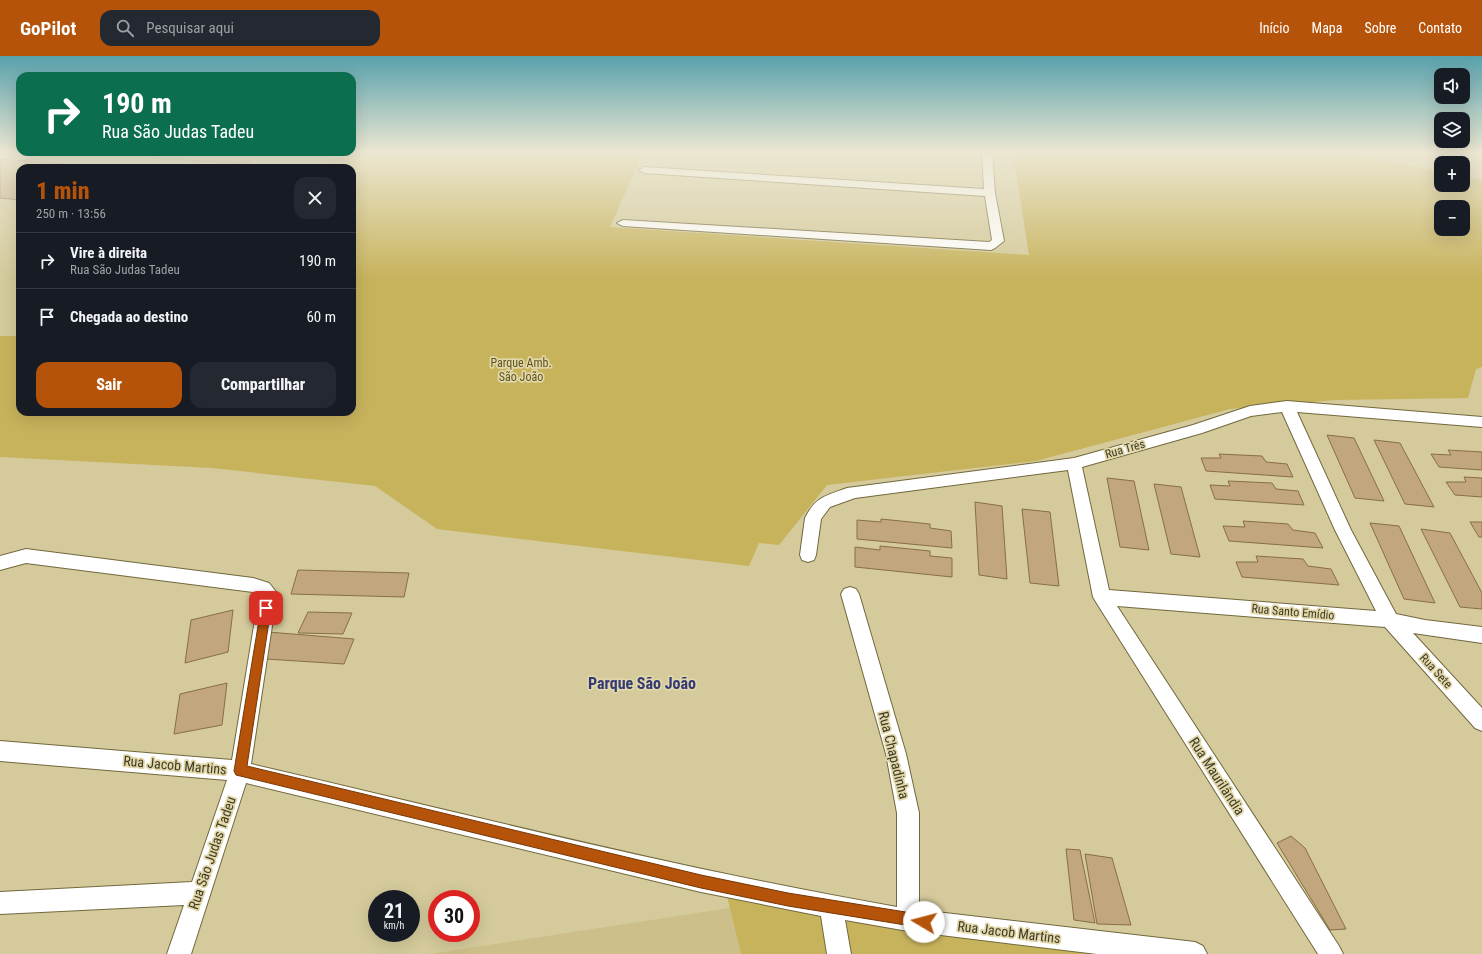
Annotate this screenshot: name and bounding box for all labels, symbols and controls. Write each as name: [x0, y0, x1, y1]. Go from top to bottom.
search box: [100, 10, 380, 46]
text: GoPilot: [20, 17, 76, 40]
icon: search: [114, 17, 136, 39]
text: Pesquisar aqui: [146, 19, 234, 37]
text: Início: [1259, 20, 1290, 36]
text: Mapa: [1312, 20, 1342, 36]
text: Sobre: [1364, 20, 1396, 36]
text: Contato: [1418, 20, 1462, 36]
map controls: [1434, 68, 1470, 236]
button: sound: [1434, 68, 1470, 104]
text: 190 m: [102, 87, 172, 120]
icon: right: [36, 88, 88, 140]
button: layers: [1434, 112, 1470, 148]
text: Rua São Judas Tadeu: [102, 121, 254, 142]
button: +: [1434, 156, 1470, 192]
text: 1 min: [36, 177, 90, 205]
button: close: [294, 177, 336, 219]
button: −: [1434, 200, 1470, 236]
text: 250 m · 13:56: [36, 206, 106, 221]
text: Vire à direita: [70, 244, 147, 262]
icon: right: [36, 250, 58, 272]
text: 190 m: [299, 252, 336, 270]
text: Rua São Judas Tadeu: [70, 262, 180, 277]
icon: arrive: [36, 306, 58, 328]
text: Chegada ao destino: [70, 308, 188, 326]
text: 60 m: [306, 308, 336, 326]
park label: Parque Amb. São João: [490, 356, 552, 384]
button: Sair: [36, 362, 182, 408]
button: Compartilhar: [190, 362, 336, 408]
street label: Rua Três: [1103, 437, 1147, 461]
pin: [249, 591, 283, 625]
icon: arrive: [255, 597, 277, 619]
street label: Rua Santo Emídio: [1251, 601, 1335, 623]
street label: Rua Sete: [1417, 651, 1455, 691]
district label: Parque São João: [588, 674, 696, 693]
street label: Rua Chapadinha: [875, 710, 913, 800]
street label: Rua Maurilândia: [1186, 734, 1248, 818]
street label: Rua Jacob Martins: [123, 753, 227, 777]
street label: Rua São Judas Tadeu: [185, 794, 239, 912]
speed limit sign: 30: [428, 890, 480, 942]
text: 21: [384, 899, 404, 923]
position arrow: [903, 901, 945, 943]
street label: Rua Jacob Martins: [957, 918, 1061, 946]
text: km/h: [384, 920, 404, 931]

